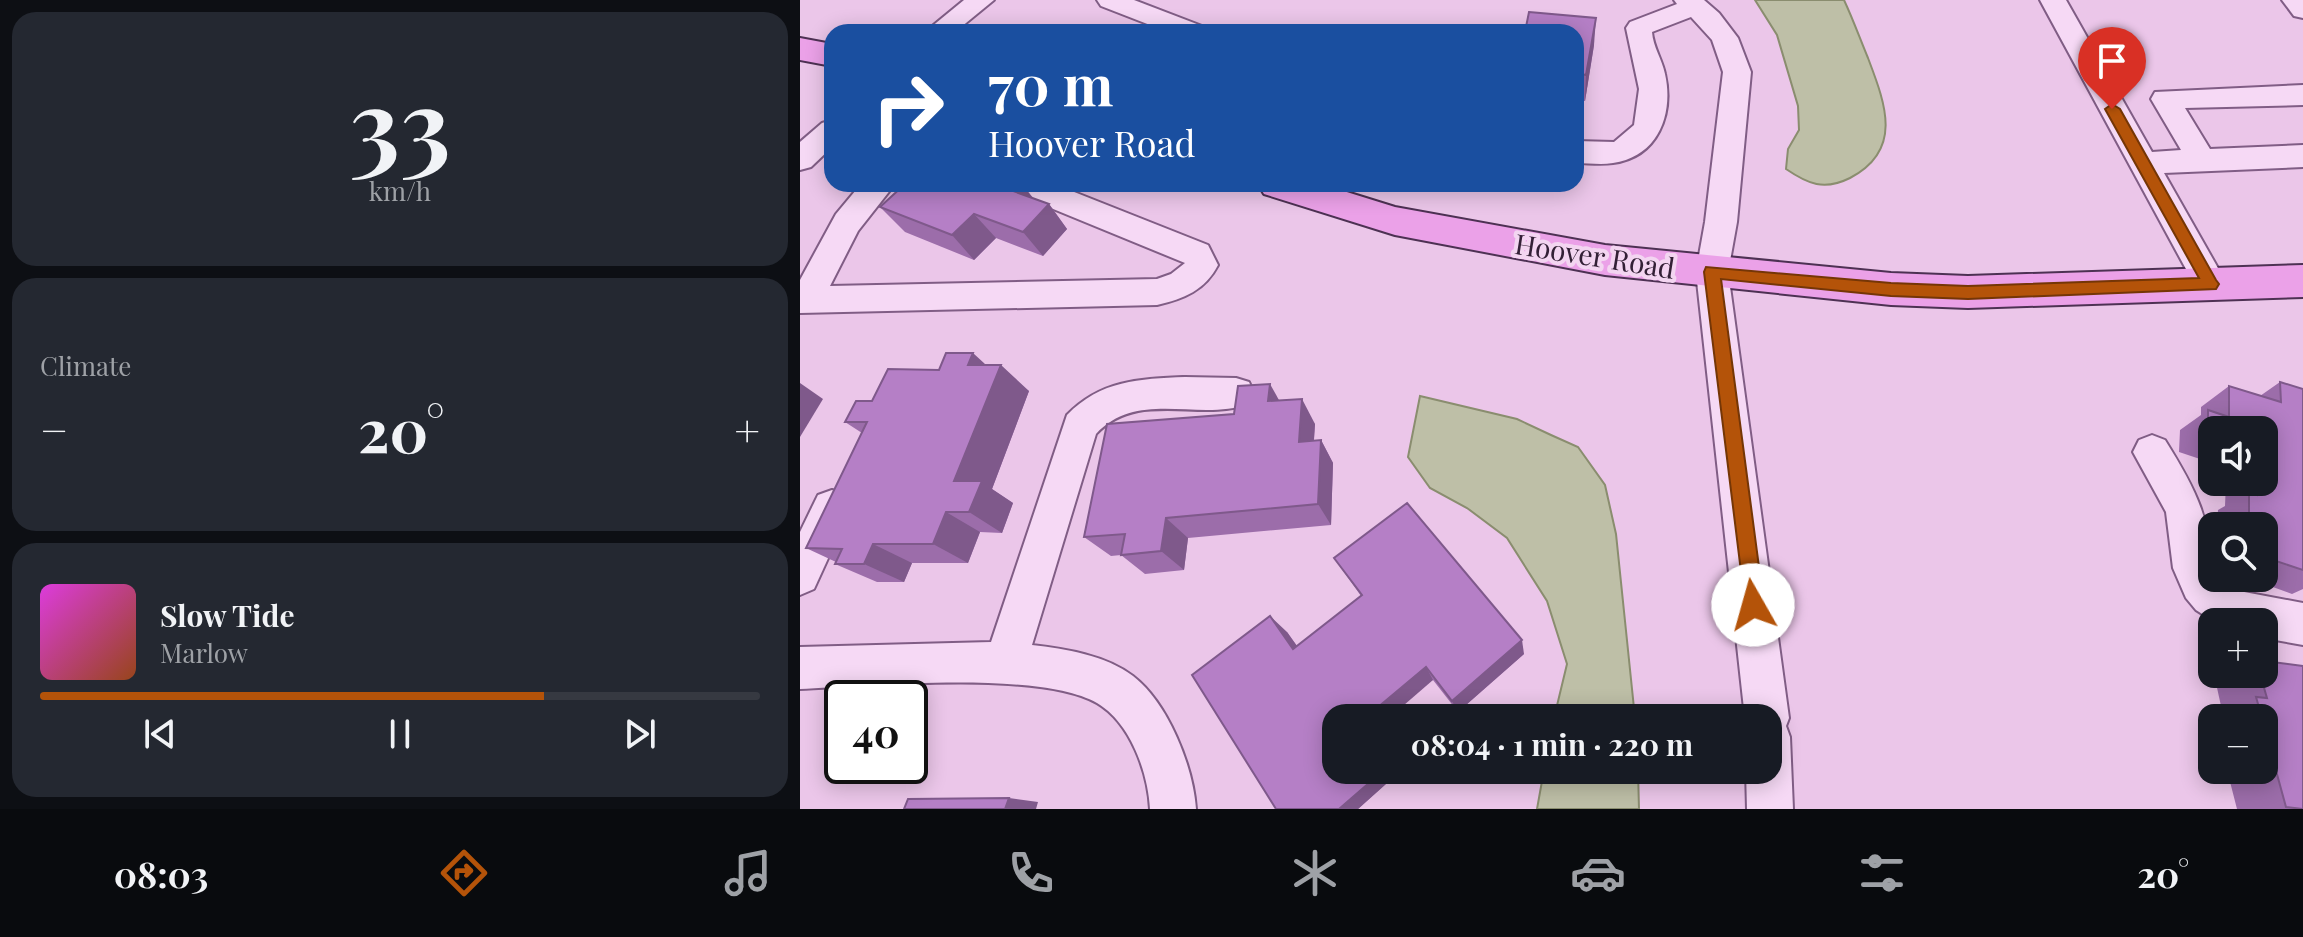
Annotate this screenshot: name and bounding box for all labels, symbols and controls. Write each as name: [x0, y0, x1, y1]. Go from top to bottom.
pin: [2078, 27, 2146, 109]
icon: arrive: [2090, 39, 2134, 83]
text: 70 m: [988, 46, 1113, 121]
text: 33: [349, 51, 451, 190]
icon: right: [856, 56, 960, 160]
text: Hoover Road: [988, 118, 1195, 166]
text: km/h: [369, 173, 431, 208]
street label: Hoover Road: [1512, 224, 1678, 286]
text: Climate: [40, 348, 131, 383]
text: 20°: [358, 388, 445, 468]
text: −: [40, 399, 68, 458]
text: +: [734, 399, 760, 458]
map controls: [2198, 416, 2278, 784]
button: sound: [2198, 416, 2278, 496]
button: search: [2198, 512, 2278, 592]
position arrow: [1711, 563, 1795, 647]
text: Slow Tide: [160, 595, 295, 635]
button: +: [2198, 608, 2278, 688]
text: Marlow: [160, 635, 248, 670]
speed limit sign: 40: [824, 680, 928, 784]
button: −: [2198, 704, 2278, 784]
icon: previous: [138, 712, 182, 756]
icon: pause: [378, 712, 422, 756]
icon: next: [618, 712, 662, 756]
text: 08:04 · 1 min · 220 m: [1411, 724, 1693, 764]
icon: directions: [436, 845, 492, 901]
icon: music: [720, 845, 776, 901]
icon: phone: [1003, 845, 1059, 901]
icon: climate: [1287, 845, 1343, 901]
icon: car: [1570, 845, 1626, 901]
icon: filters: [1854, 845, 1910, 901]
text: 08:03: [114, 849, 208, 897]
text: 20°: [2137, 849, 2189, 897]

